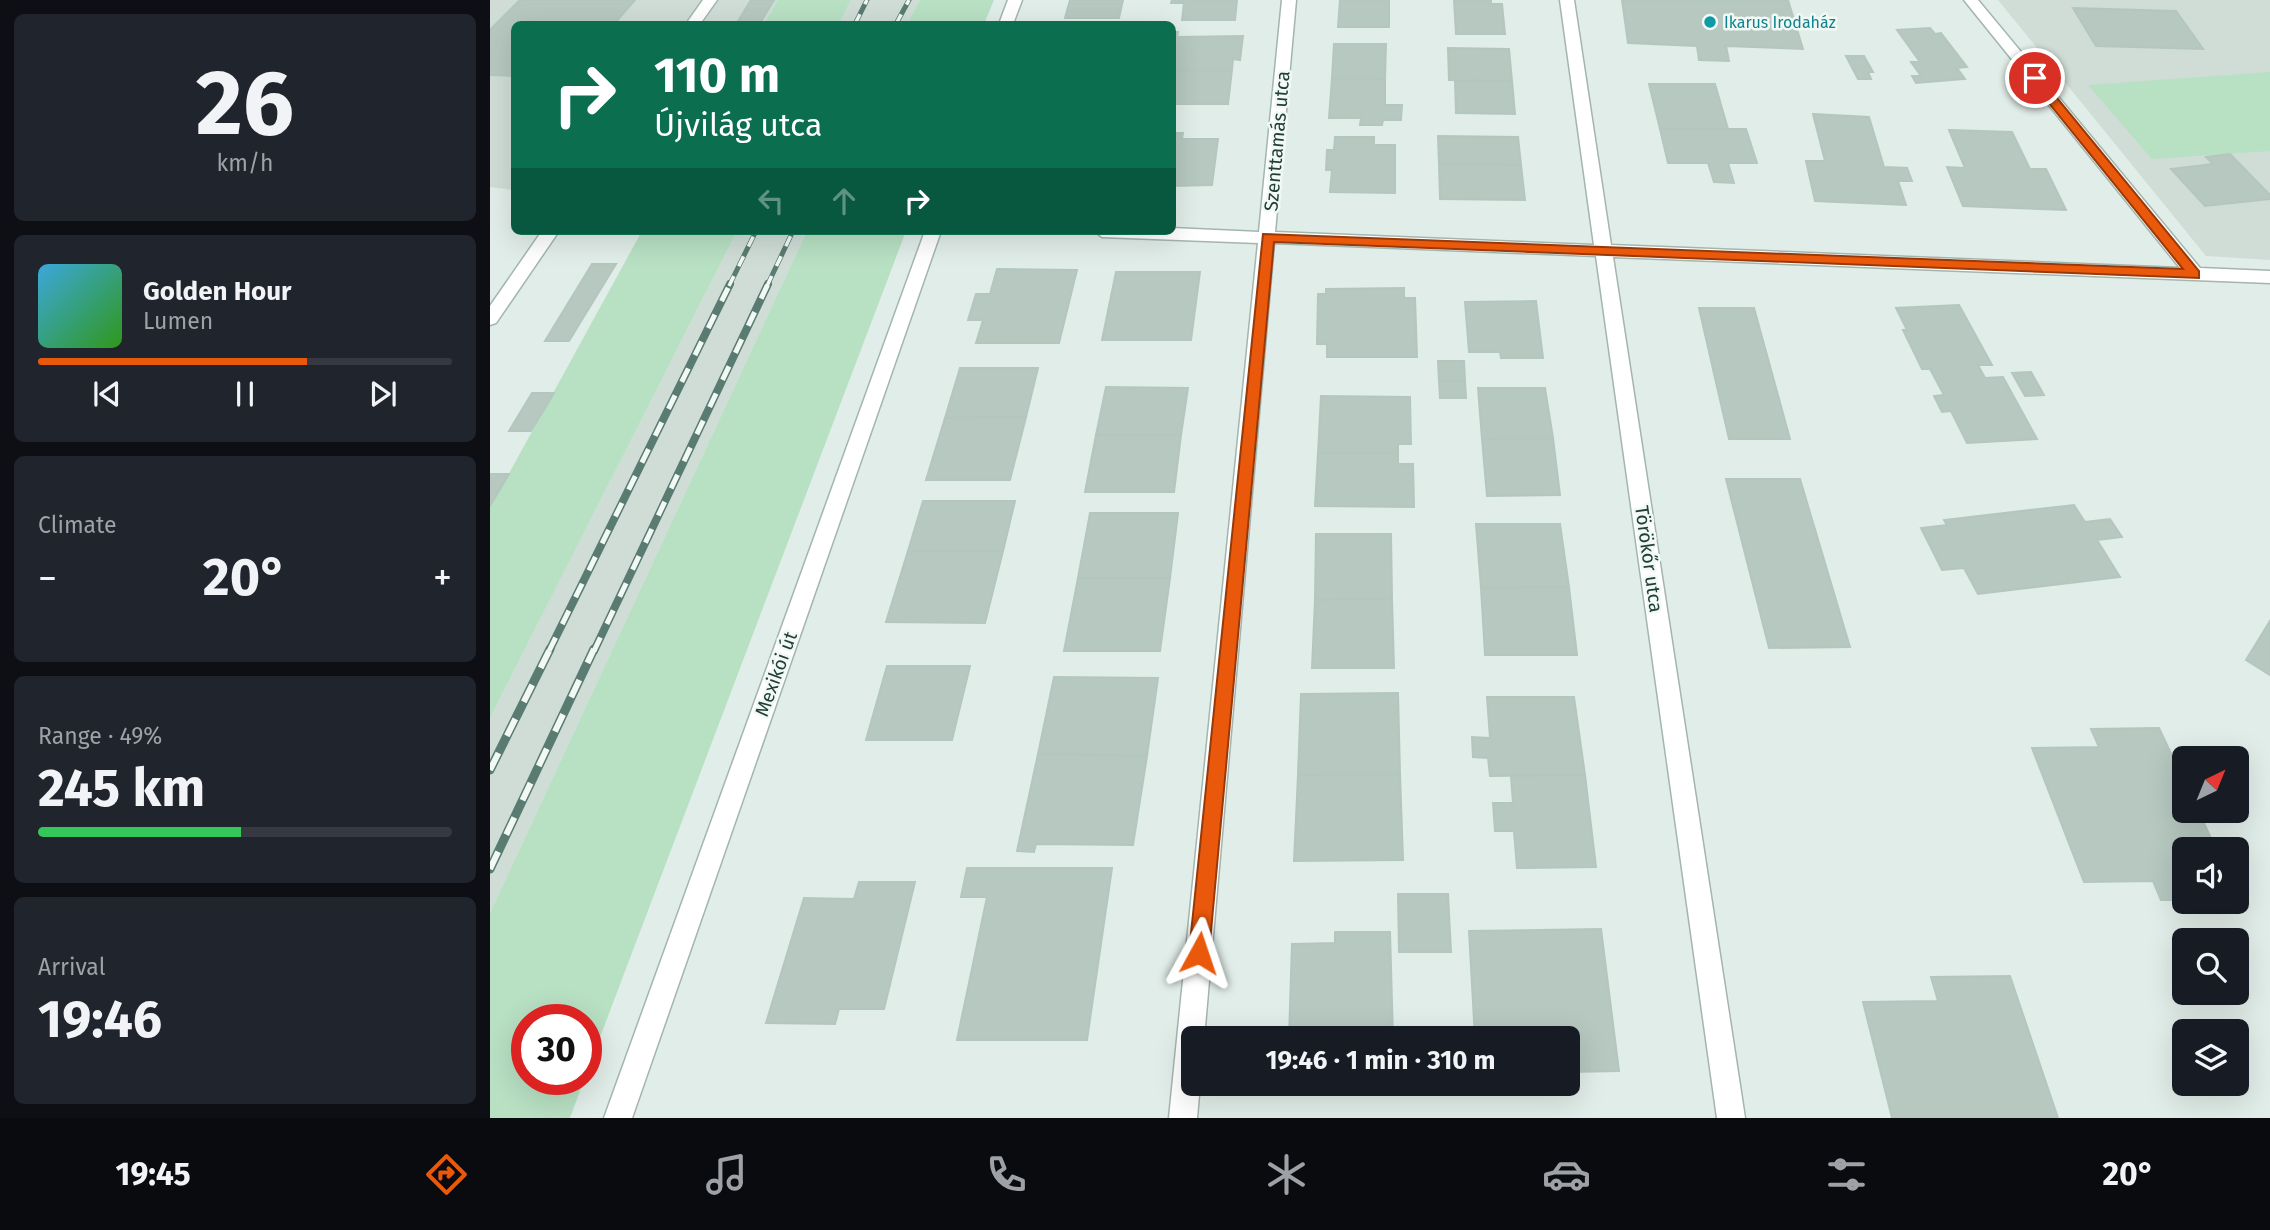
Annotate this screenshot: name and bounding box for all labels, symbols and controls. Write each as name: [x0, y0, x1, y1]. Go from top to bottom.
place label: Ikarus Irodaház: [1724, 13, 1836, 32]
marker: Ikarus Irodaház: [1702, 14, 1718, 30]
text: 110 m: [654, 46, 780, 105]
pin: [2005, 48, 2065, 108]
text: 26: [196, 49, 294, 158]
icon: right: [539, 49, 630, 140]
icon: arrive: [2016, 59, 2054, 97]
street label: Szenttamás utca: [1259, 70, 1295, 212]
text: Újvilág utca: [654, 106, 822, 144]
text: km/h: [217, 149, 273, 177]
icon: left: [752, 182, 790, 220]
icon: ahead: [825, 182, 863, 220]
icon: right: [898, 182, 936, 220]
text: Golden Hour: [143, 276, 291, 307]
text: Lumen: [143, 307, 213, 335]
icon: previous: [88, 375, 126, 413]
icon: pause: [226, 375, 264, 413]
icon: next: [364, 375, 402, 413]
street label: Törökőr utca: [1630, 504, 1668, 614]
text: Climate: [38, 511, 117, 539]
text: 20°: [203, 546, 287, 609]
text: −: [38, 555, 57, 601]
text: +: [433, 555, 452, 601]
street label: Mexikói út: [750, 628, 802, 720]
text: Range · 49%: [38, 722, 162, 750]
north arrow: [2172, 746, 2249, 822]
map controls: [2172, 746, 2249, 1096]
text: 245 km: [38, 757, 205, 820]
button: sound: [2172, 837, 2249, 914]
position arrow: [1162, 916, 1236, 990]
button: search: [2172, 928, 2249, 1005]
text: Arrival: [38, 953, 105, 981]
text: 19:46: [38, 988, 162, 1051]
speed limit sign: 30: [511, 1004, 602, 1095]
button: layers: [2172, 1019, 2249, 1096]
text: 19:46 · 1 min · 310 m: [1265, 1045, 1496, 1076]
icon: directions: [422, 1150, 471, 1199]
icon: music: [702, 1150, 751, 1199]
icon: phone: [982, 1150, 1031, 1199]
icon: climate: [1262, 1150, 1311, 1199]
icon: car: [1542, 1150, 1591, 1199]
icon: filters: [1822, 1150, 1871, 1199]
text: 19:45: [116, 1155, 191, 1193]
text: 20°: [2102, 1155, 2154, 1193]

